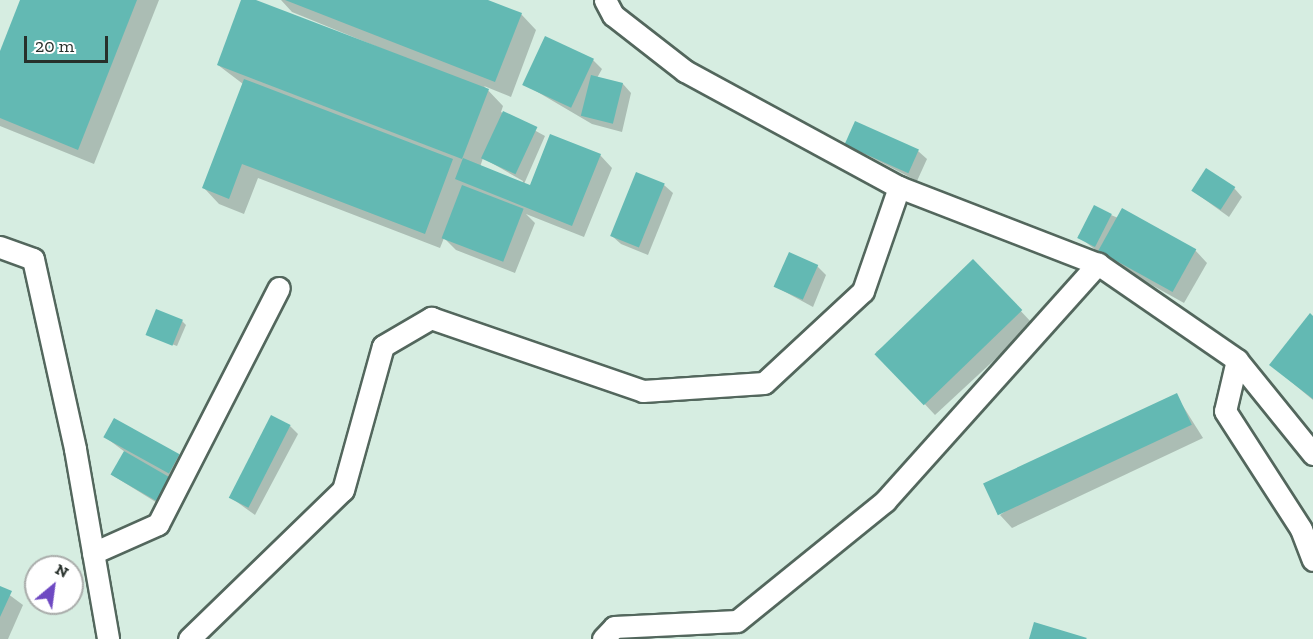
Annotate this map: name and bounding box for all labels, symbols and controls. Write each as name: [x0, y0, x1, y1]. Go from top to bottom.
scale bar: [27, 24, 111, 62]
text: 20 m: [35, 35, 74, 57]
north arrow: [24, 555, 84, 615]
text: N: [52, 559, 72, 582]

